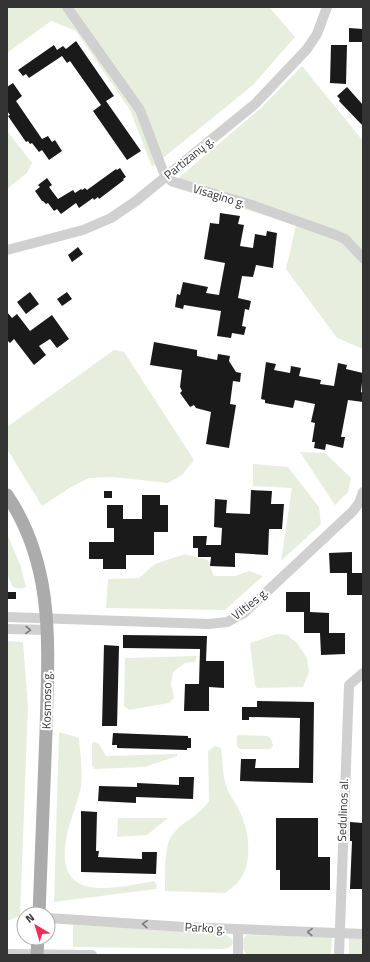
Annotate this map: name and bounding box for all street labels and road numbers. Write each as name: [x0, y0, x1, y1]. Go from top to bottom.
street label: Partizanų g.: [159, 131, 218, 184]
street label: Visagino g.: [190, 179, 248, 213]
street label: Vilties g.: [227, 583, 272, 624]
street label: Kosmoso g.: [36, 671, 57, 729]
street label: Sedulinos al.: [332, 778, 353, 842]
street label: Parko g.: [184, 917, 226, 938]

